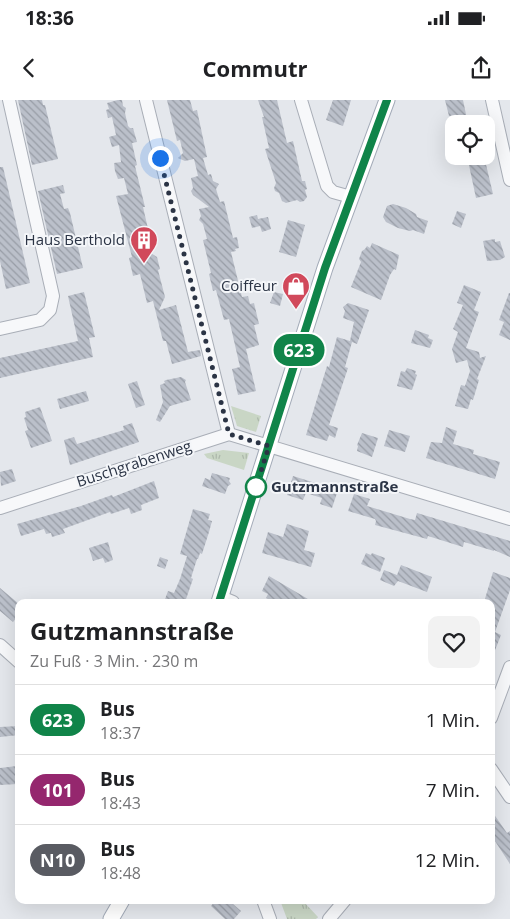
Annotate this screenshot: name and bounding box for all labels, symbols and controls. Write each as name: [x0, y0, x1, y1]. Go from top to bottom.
text: 18:36: [25, 5, 74, 31]
text: Commutr: [203, 53, 307, 83]
icon: back: [15, 54, 43, 82]
icon: share: [467, 54, 495, 82]
map controls: [445, 115, 495, 165]
button: locate: [445, 115, 495, 165]
your location: [148, 146, 173, 171]
building icon: Haus Berthold: [129, 225, 159, 264]
place label: Haus Berthold: [25, 229, 125, 249]
shop icon: Coiffeur: [281, 271, 311, 310]
place label: Coiffeur: [221, 275, 277, 295]
line badge: 623: [270, 334, 328, 366]
text: 623: [284, 338, 314, 362]
street label: Buschgrabenweg: [74, 435, 194, 491]
marker: Gutzmannstraße: [245, 476, 267, 498]
place label: Gutzmannstraße: [271, 476, 399, 496]
text: Gutzmannstraße: [30, 614, 234, 647]
button: heart: [428, 616, 480, 668]
text: Zu Fuß · 3 Min. · 230 m: [30, 650, 198, 672]
text: Bus: [100, 696, 135, 722]
text: 1 Min.: [426, 707, 480, 733]
text: 623: [42, 708, 73, 732]
text: 18:37: [100, 722, 141, 744]
text: Bus: [100, 766, 135, 792]
text: 7 Min.: [426, 777, 480, 803]
text: 101: [42, 778, 73, 802]
text: 18:43: [100, 792, 141, 814]
text: Bus: [100, 836, 135, 862]
text: 12 Min.: [415, 847, 480, 873]
text: N10: [40, 848, 75, 872]
text: 18:48: [100, 862, 141, 884]

